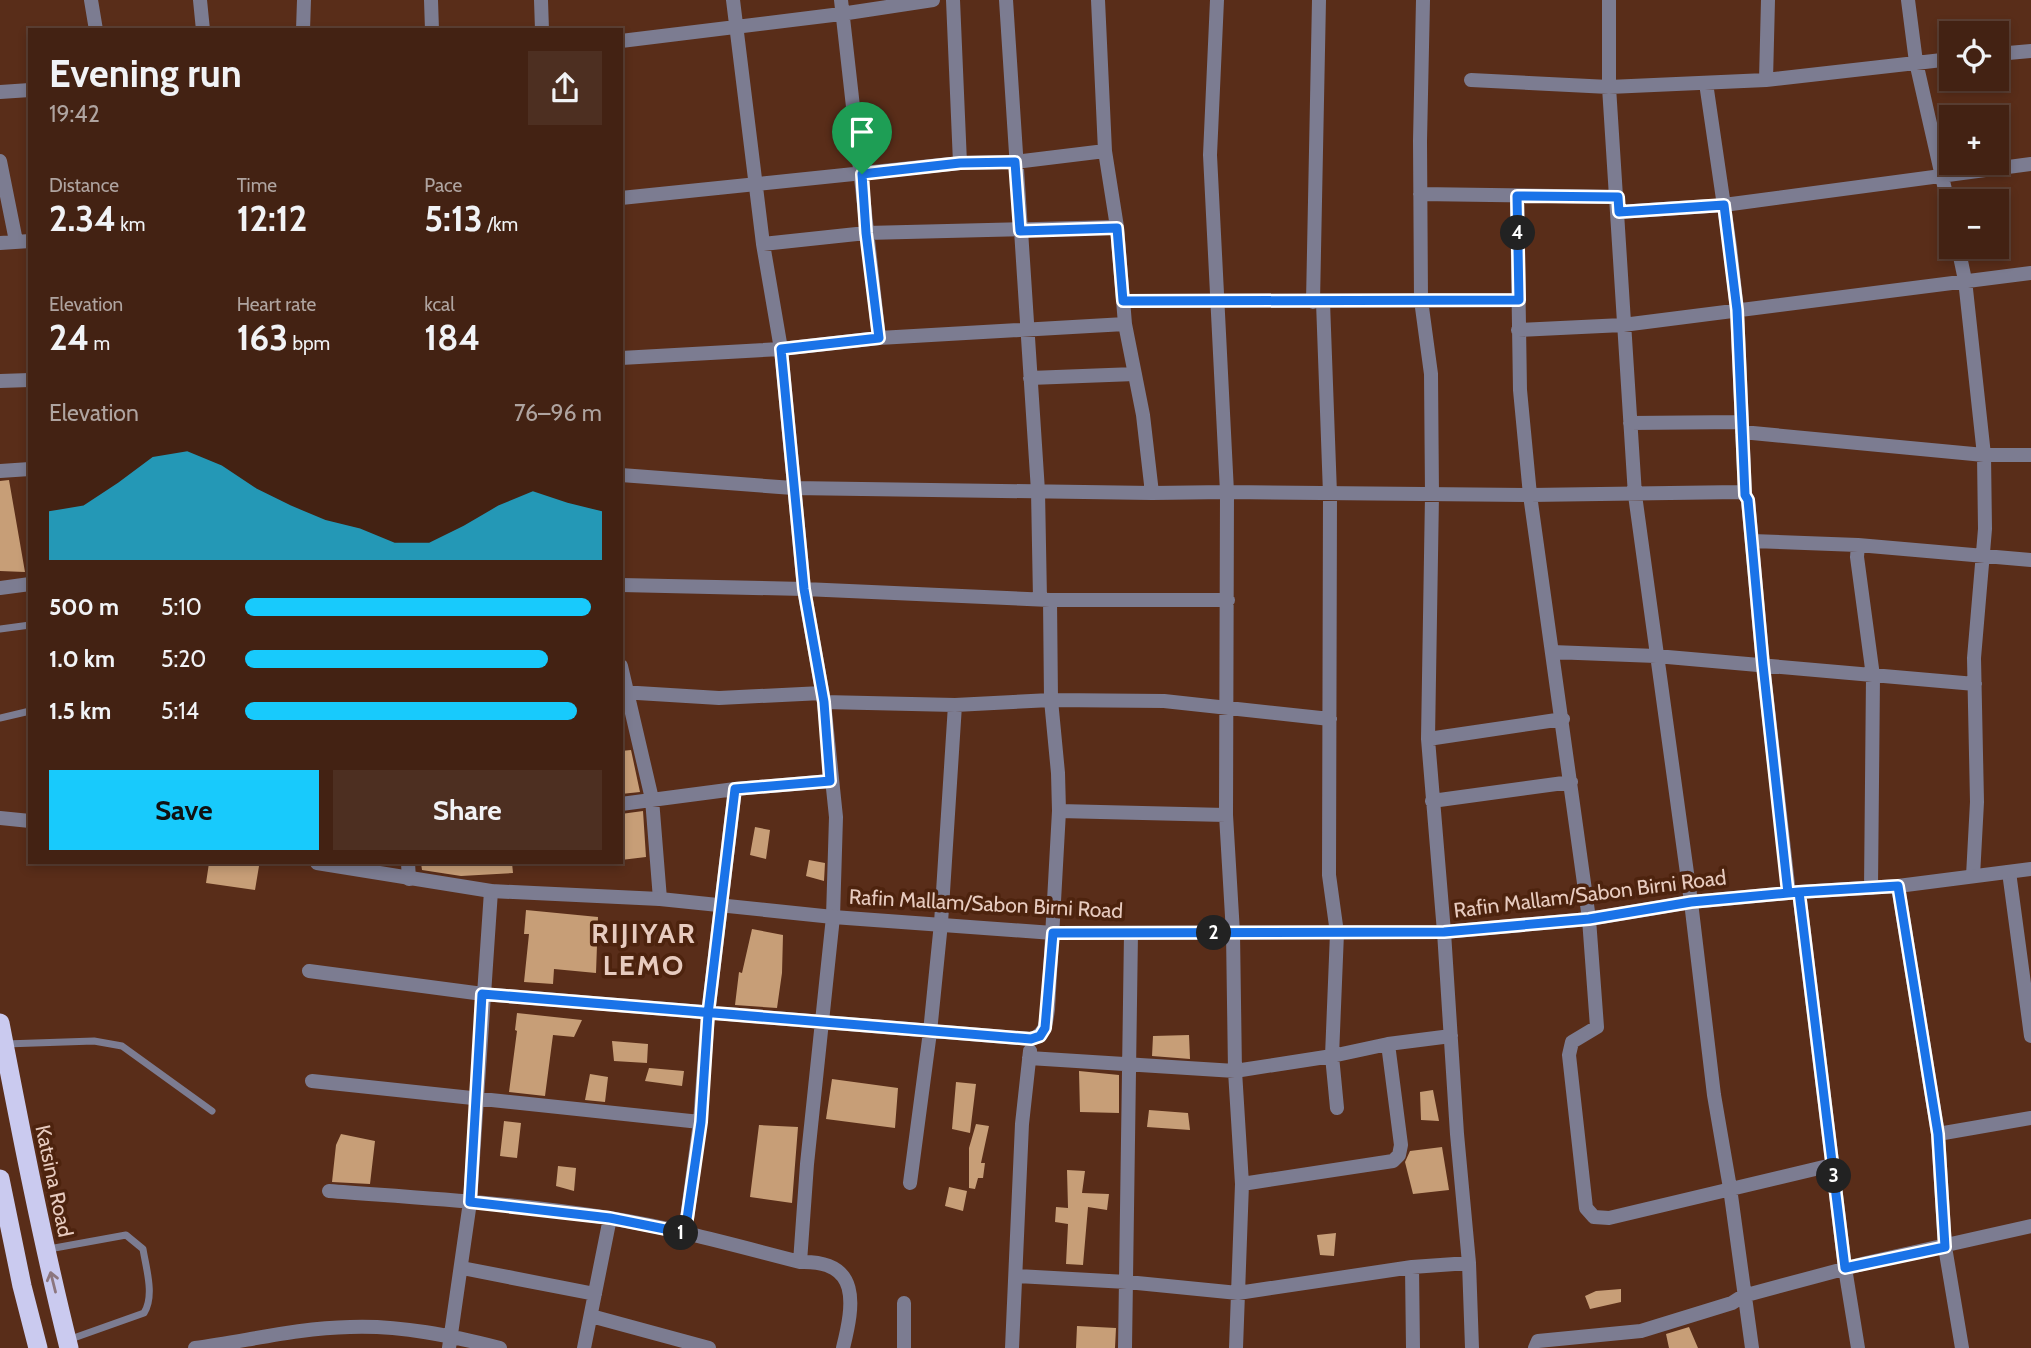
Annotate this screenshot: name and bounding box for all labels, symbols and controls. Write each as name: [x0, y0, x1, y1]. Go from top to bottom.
map controls: [1939, 21, 2009, 259]
button: locate: [1939, 21, 2009, 91]
text: Evening run: [49, 50, 242, 97]
button: share: [528, 51, 602, 125]
text: 19:42: [49, 100, 100, 128]
pin: [832, 102, 892, 174]
button: +: [1939, 105, 2009, 175]
icon: arrive: [843, 113, 881, 151]
text: Distance: [49, 174, 119, 197]
text: Time: [237, 174, 277, 197]
text: Pace: [424, 174, 462, 197]
button: −: [1939, 189, 2009, 259]
text: 2.34: [49, 197, 116, 240]
text: 12:12: [237, 197, 307, 240]
text: 5:13: [424, 197, 483, 240]
text: km: [116, 213, 145, 236]
text: /km: [483, 213, 518, 236]
pin: 4: [1500, 216, 1536, 250]
text: 4: [1512, 221, 1523, 244]
text: Elevation: [49, 293, 123, 316]
text: Heart rate: [237, 293, 316, 316]
text: kcal: [424, 293, 455, 316]
text: 24: [49, 316, 89, 359]
text: 163: [237, 316, 288, 359]
text: 184: [424, 316, 480, 359]
text: m: [89, 332, 110, 355]
text: bpm: [288, 332, 330, 355]
text: Elevation: [49, 399, 139, 427]
text: 76–96 m: [514, 399, 602, 427]
text: 500 m: [49, 593, 119, 621]
text: 5:10: [161, 593, 202, 621]
text: 1.0 km: [49, 645, 115, 673]
text: 5:20: [161, 645, 206, 673]
text: 1.5 km: [49, 697, 111, 725]
text: 5:14: [161, 697, 199, 725]
button: Save: [49, 770, 319, 850]
button: Share: [333, 770, 602, 850]
street label: Rafin Mallam/Sabon Birni Road: [1452, 864, 1728, 923]
street label: Rafin Mallam/Sabon Birni Road: [848, 884, 1124, 923]
district label: RIJIYAR LEMO: [591, 916, 697, 982]
pin: 2: [1196, 916, 1232, 950]
text: 2: [1208, 921, 1219, 944]
street label: Katsina Road: [30, 1123, 79, 1239]
pin: 3: [1816, 1158, 1852, 1194]
text: 3: [1828, 1164, 1839, 1187]
pin: 1: [664, 1216, 698, 1250]
text: 1: [677, 1221, 684, 1244]
one-way arrow: [45, 1271, 59, 1294]

